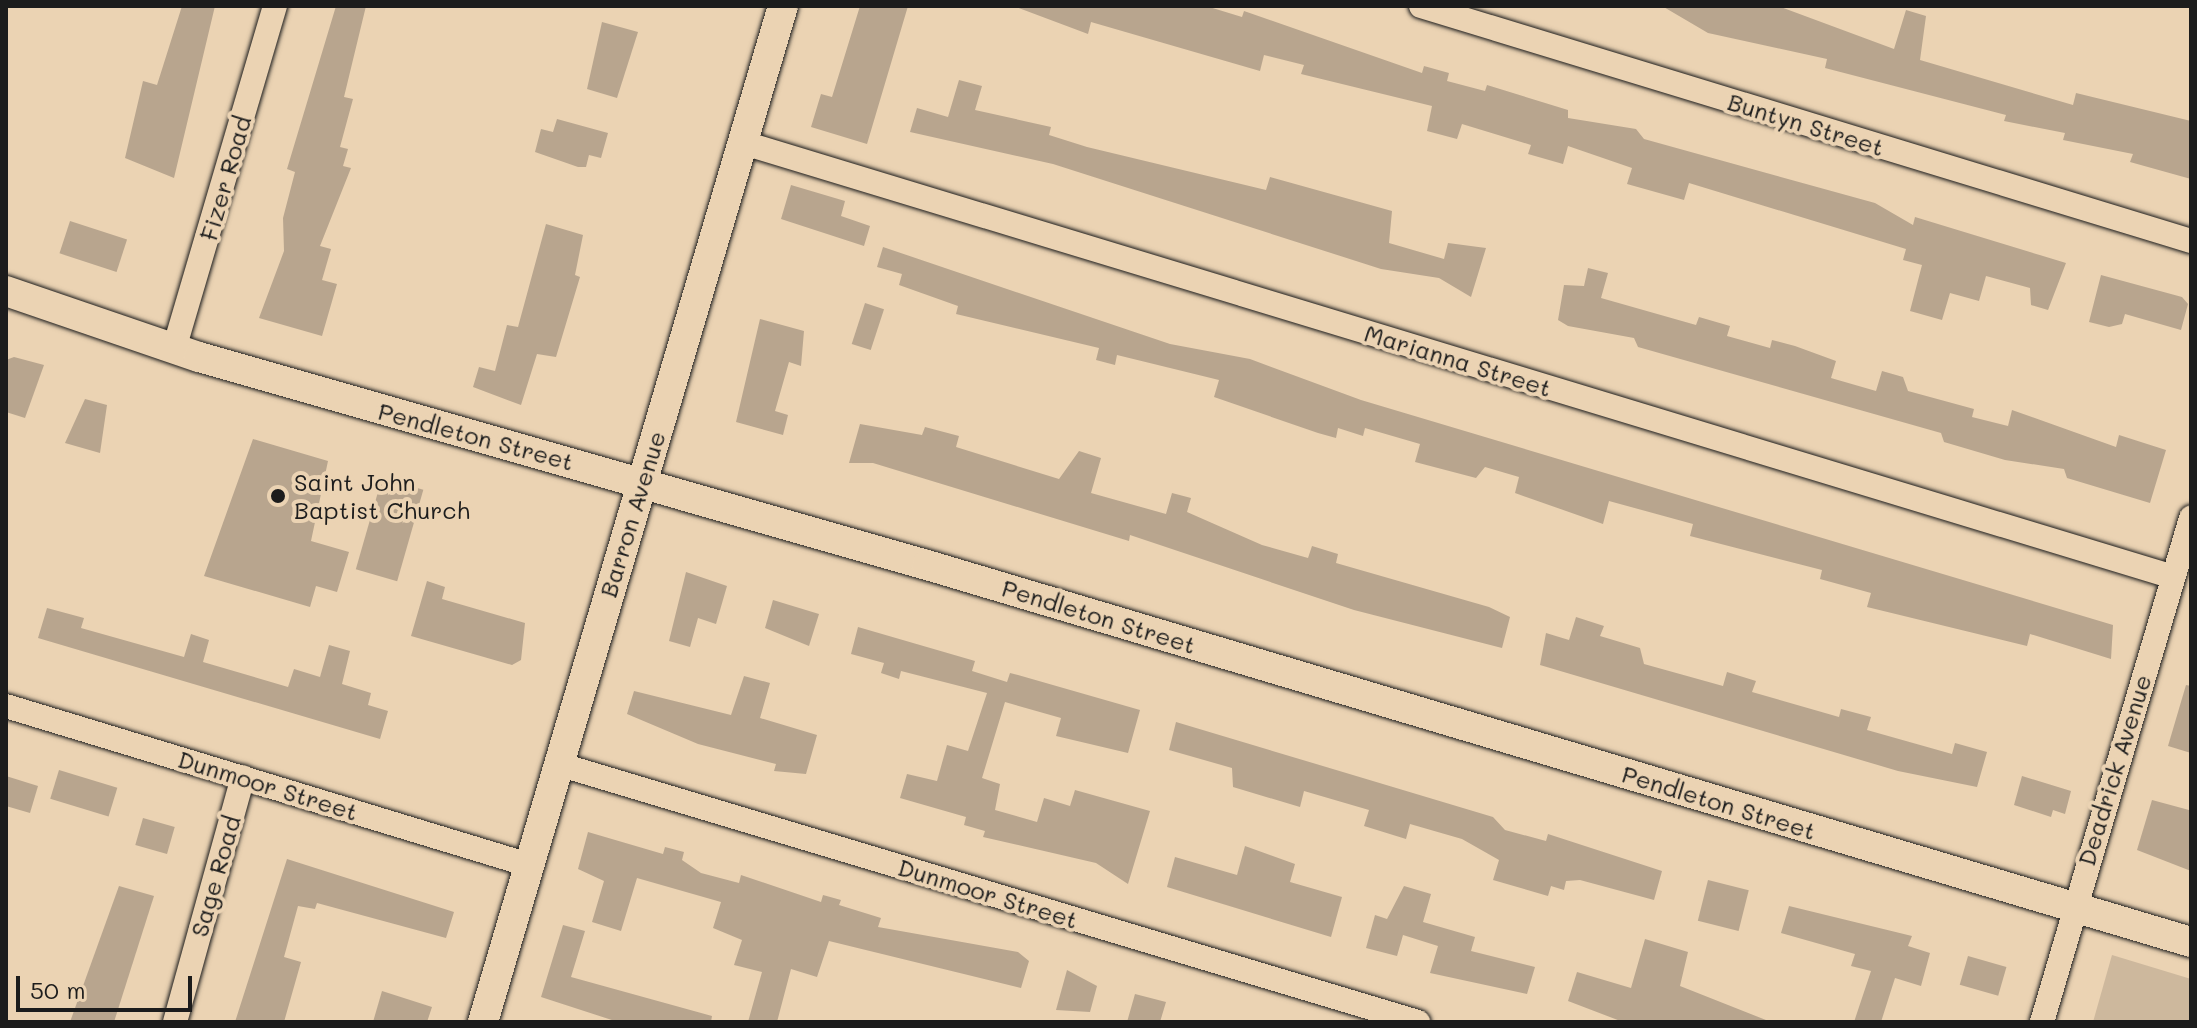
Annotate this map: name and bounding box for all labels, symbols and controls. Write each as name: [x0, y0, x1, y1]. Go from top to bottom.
street label: Buntyn Street: [1724, 87, 1888, 161]
street label: Fizer Road: [193, 112, 257, 244]
street label: Marianna Street: [1361, 318, 1555, 402]
street label: Pendleton Street: [375, 396, 577, 476]
street label: Barron Avenue: [593, 427, 671, 601]
place label: Saint John Baptist Church: [294, 468, 470, 524]
marker: Saint John Baptist Church: [269, 487, 287, 505]
street label: Pendleton Street: [999, 573, 1199, 659]
street label: Deadrick Avenue: [2071, 671, 2157, 869]
street label: Dunmoor Street: [175, 744, 361, 826]
street label: Pendleton Street: [1619, 759, 1819, 845]
street label: Sage Road: [184, 812, 246, 940]
street label: Dunmoor Street: [895, 852, 1081, 934]
scale bar: [20, 960, 196, 1010]
text: 50 m: [30, 974, 86, 1005]

